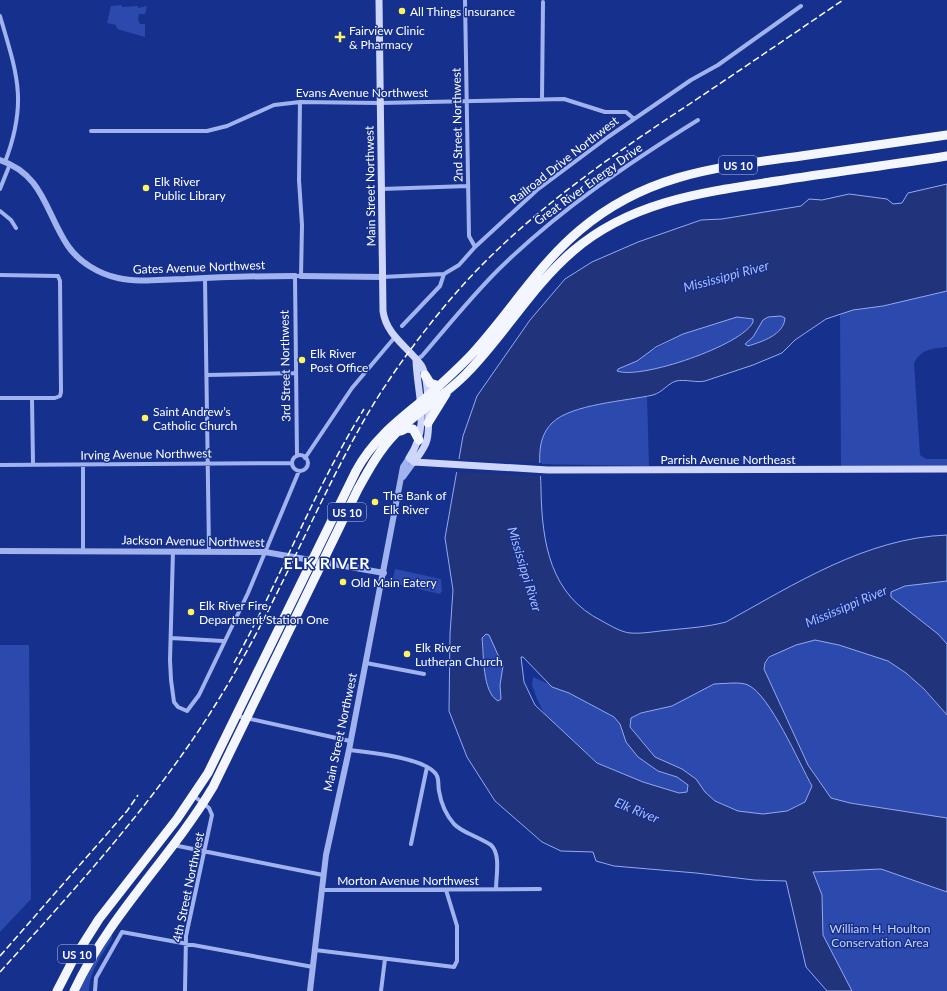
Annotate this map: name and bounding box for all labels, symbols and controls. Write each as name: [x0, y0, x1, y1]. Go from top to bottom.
place label: All Things Insurance: [410, 4, 515, 19]
marker: All Things Insurance: [397, 6, 407, 16]
place label: Fairview Clinic & Pharmacy: [349, 23, 425, 52]
marker: Fairview Clinic & Pharmacy: [334, 31, 346, 43]
street label: 2nd Street Northwest: [448, 67, 465, 182]
street label: Evans Avenue Northwest: [296, 85, 429, 100]
street label: Railroad Drive Northwest: [507, 112, 622, 207]
street label: Main Street Northwest: [361, 125, 379, 246]
street label: Great River Energy Drive: [531, 140, 645, 228]
road number: US 10: [719, 156, 757, 174]
place label: Elk River Public Library: [154, 174, 226, 203]
marker: Elk River Public Library: [141, 183, 151, 193]
street label: Gates Avenue Northwest: [133, 257, 266, 277]
water label: Mississippi River: [681, 257, 771, 295]
street label: 3rd Street Northwest: [277, 309, 293, 422]
place label: Elk River Post Office: [310, 346, 368, 375]
marker: Elk River Post Office: [297, 355, 307, 365]
place label: Saint Andrew’s Catholic Church: [153, 404, 237, 433]
marker: Saint Andrew’s Catholic Church: [140, 413, 150, 423]
street label: Irving Avenue Northwest: [80, 445, 213, 463]
street label: Parrish Avenue Northeast: [661, 452, 796, 467]
place label: The Bank of Elk River: [383, 488, 447, 517]
marker: The Bank of Elk River: [370, 497, 380, 507]
road number: US 10: [328, 503, 366, 521]
water label: Mississippi River: [504, 525, 546, 614]
street label: Jackson Avenue Northwest: [121, 532, 265, 550]
district label: ELK RIVER: [284, 553, 371, 572]
place label: Old Main Eatery: [351, 575, 437, 590]
marker: Old Main Eatery: [338, 577, 348, 587]
water label: Mississippi River: [802, 581, 890, 631]
place label: Elk River Fire Department Station One: [199, 598, 329, 627]
marker: Elk River Fire Department Station One: [186, 607, 196, 617]
place label: Elk River Lutheran Church: [415, 640, 503, 669]
marker: Elk River Lutheran Church: [402, 649, 412, 659]
street label: Main Street Northwest: [320, 671, 360, 793]
water label: Elk River: [613, 794, 662, 826]
street label: 4th Street Northwest: [169, 830, 207, 943]
street label: Morton Avenue Northwest: [337, 873, 480, 888]
park label: William H. Houlton Conservation Area: [830, 921, 930, 950]
road number: US 10: [58, 945, 96, 963]

